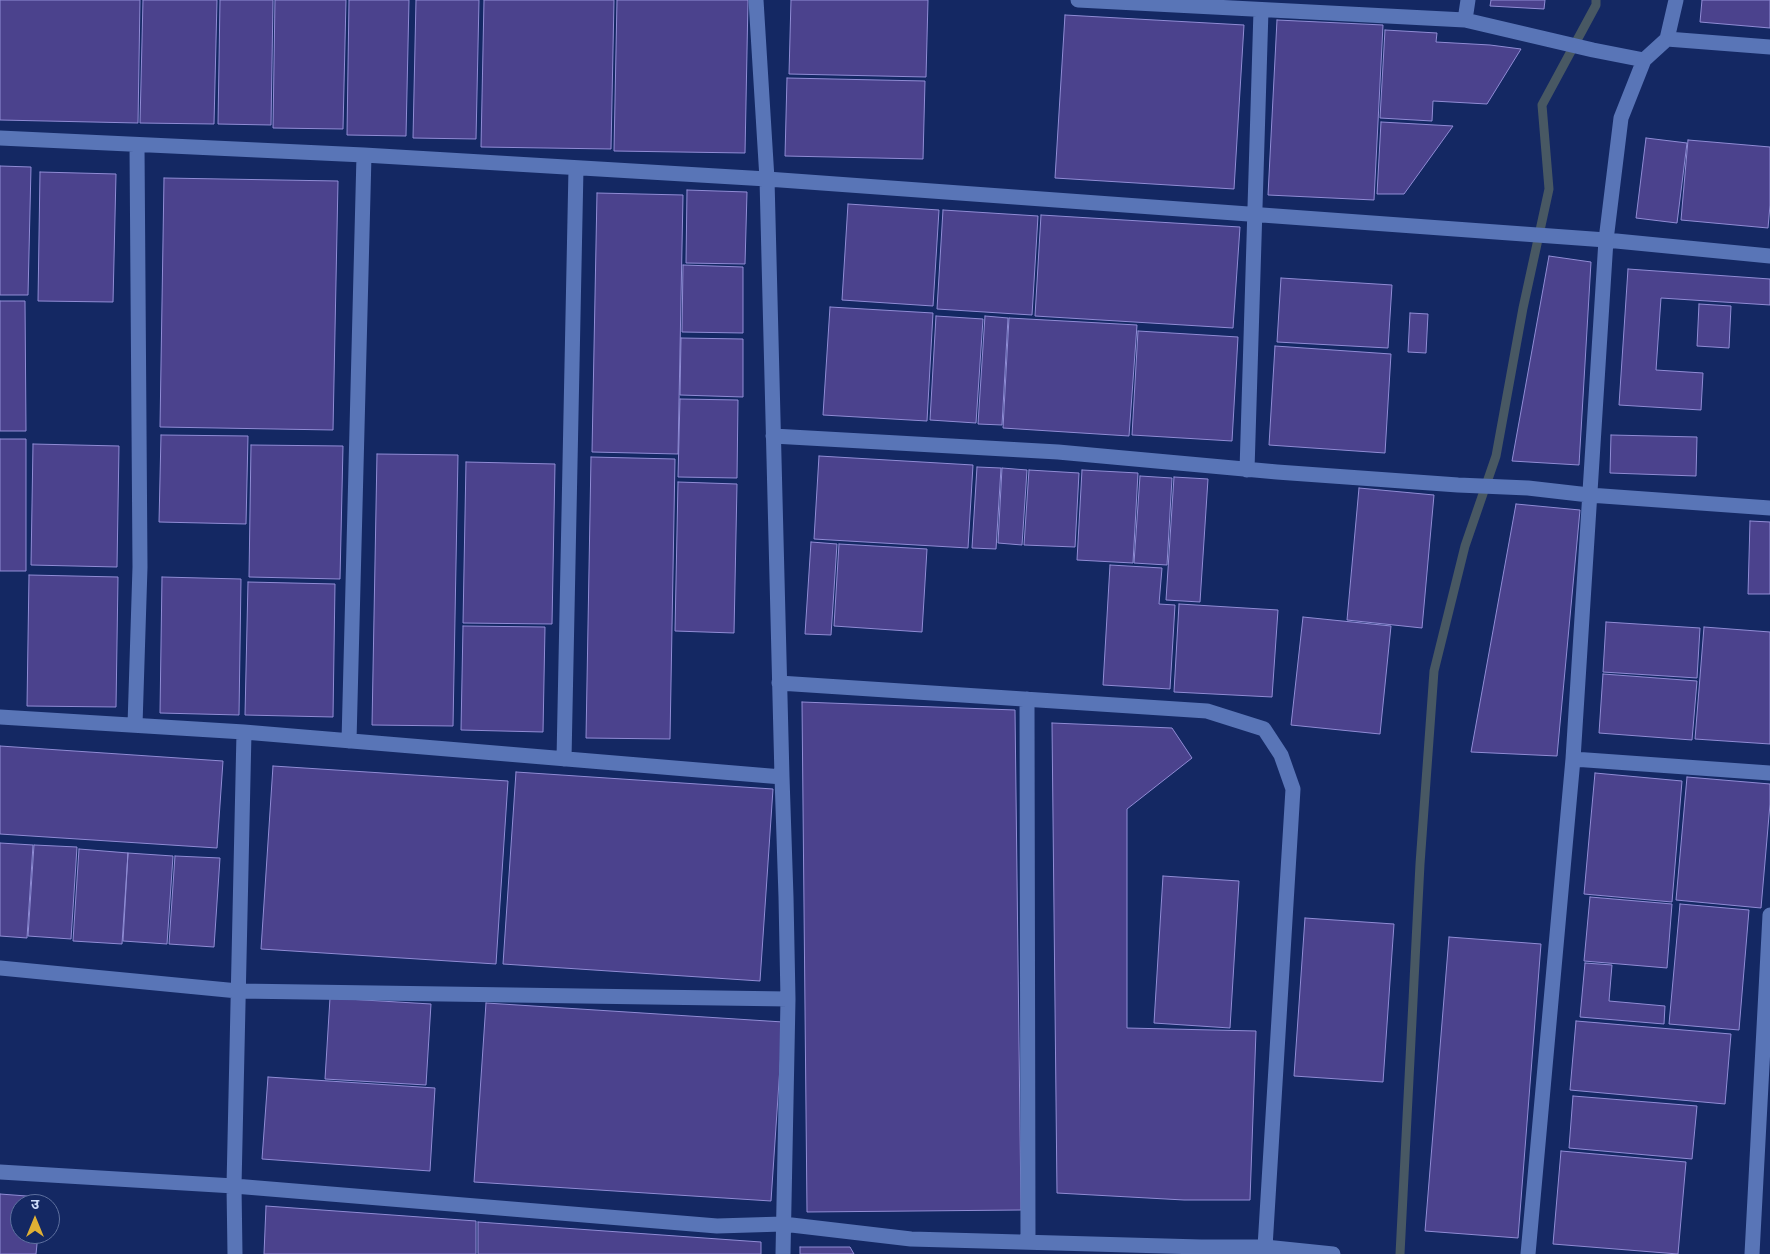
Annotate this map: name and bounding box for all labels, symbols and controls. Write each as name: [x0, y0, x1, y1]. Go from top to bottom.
north arrow: [10, 1194, 60, 1244]
text: उ: [31, 1196, 39, 1213]

